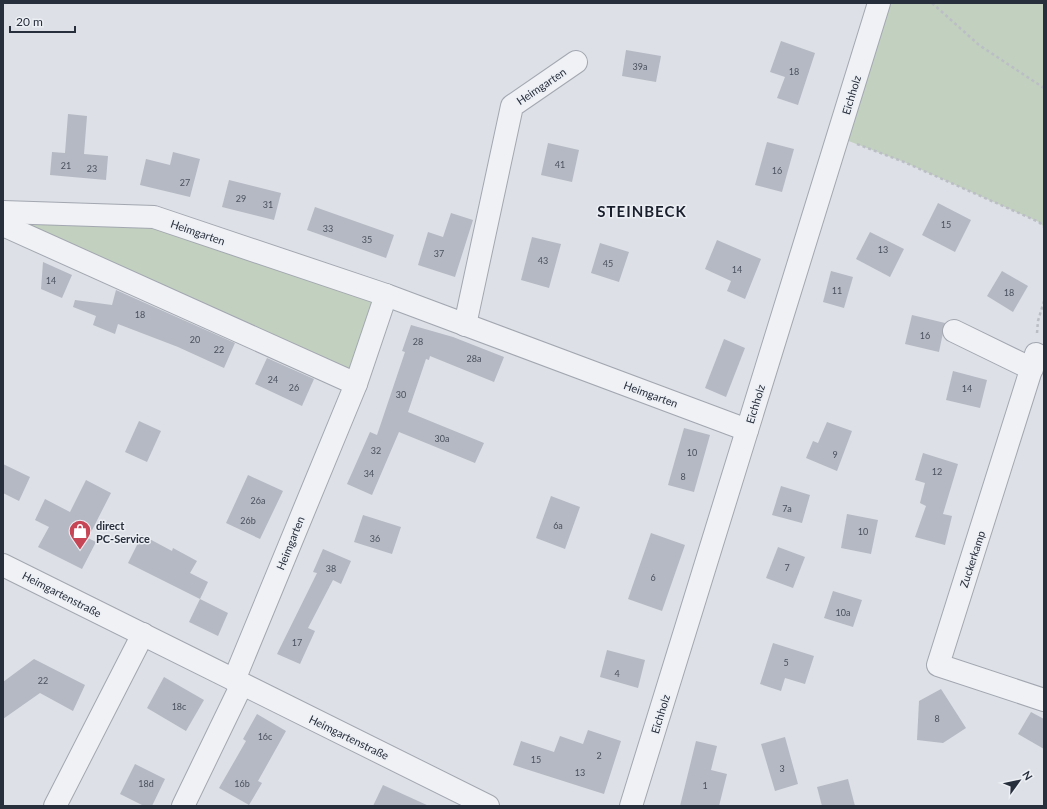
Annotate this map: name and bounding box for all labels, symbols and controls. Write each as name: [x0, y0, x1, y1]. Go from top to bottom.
scale bar: [10, 8, 75, 34]
text: 20 m: [16, 14, 43, 29]
house number: 39a: [633, 61, 647, 72]
street label: Heimgarten: [514, 65, 568, 107]
house number: 18: [789, 66, 799, 77]
street label: Eichholz: [839, 74, 863, 116]
house number: 41: [555, 159, 565, 170]
house number: 21: [61, 160, 71, 171]
house number: 23: [87, 163, 97, 174]
house number: 16: [772, 165, 782, 176]
house number: 27: [180, 177, 190, 188]
house number: 29: [236, 193, 246, 204]
house number: 31: [263, 199, 273, 210]
district label: STEINBECK: [597, 202, 687, 220]
street label: Heimgarten: [169, 217, 227, 247]
house number: 15: [941, 219, 951, 230]
house number: 33: [323, 223, 333, 234]
house number: 35: [362, 234, 372, 245]
house number: 13: [878, 244, 888, 255]
house number: 37: [434, 248, 444, 259]
house number: 43: [538, 255, 548, 266]
house number: 45: [603, 258, 613, 269]
house number: 14: [732, 264, 742, 275]
house number: 14: [46, 275, 56, 286]
house number: 11: [832, 285, 842, 296]
house number: 18: [1004, 287, 1014, 298]
house number: 18: [135, 309, 145, 320]
house number: 16: [920, 330, 930, 341]
house number: 20: [190, 334, 200, 345]
house number: 28: [413, 336, 423, 347]
house number: 22: [214, 344, 224, 355]
house number: 28a: [467, 353, 481, 364]
house number: 24: [268, 374, 278, 385]
street label: Heimgarten: [622, 378, 680, 410]
house number: 26: [289, 382, 299, 393]
street label: Eichholz: [743, 383, 767, 425]
house number: 14: [962, 383, 972, 394]
house number: 30: [396, 389, 406, 400]
house number: 30a: [435, 433, 449, 444]
house number: 32: [371, 445, 381, 456]
house number: 10: [687, 447, 697, 458]
house number: 9: [832, 449, 838, 460]
house number: 12: [932, 466, 942, 477]
house number: 34: [364, 468, 374, 479]
house number: 8: [680, 471, 686, 482]
house number: 26a: [251, 495, 265, 506]
house number: 7a: [782, 503, 792, 514]
street label: Heimgarten: [273, 514, 307, 572]
house number: 26b: [240, 515, 256, 526]
shop icon: direct PC-Service: [67, 518, 93, 551]
place label: direct PC-Service: [96, 519, 150, 545]
house number: 6a: [553, 520, 563, 531]
house number: 10: [858, 526, 868, 537]
street label: Zuckerkamp: [957, 529, 987, 589]
house number: 36: [370, 533, 380, 544]
house number: 7: [784, 562, 790, 573]
house number: 38: [326, 563, 336, 574]
street label: Heimgartenstraße: [20, 568, 104, 620]
house number: 6: [650, 572, 656, 583]
house number: 10a: [836, 607, 850, 618]
house number: 17: [292, 637, 302, 648]
house number: 5: [783, 657, 789, 668]
house number: 4: [614, 668, 620, 679]
house number: 22: [38, 675, 48, 686]
street label: Eichholz: [648, 693, 672, 735]
house number: 18c: [172, 701, 187, 712]
street label: Heimgartenstraße: [307, 712, 391, 762]
house number: 8: [934, 713, 940, 724]
house number: 16c: [258, 731, 273, 742]
house number: 2: [596, 750, 602, 761]
house number: 15: [531, 754, 541, 765]
north arrow: [999, 761, 1039, 801]
house number: 3: [779, 763, 785, 774]
house number: 13: [575, 767, 585, 778]
text: N: [1020, 768, 1036, 782]
house number: 18d: [138, 778, 154, 789]
house number: 16b: [234, 778, 250, 789]
house number: 1: [702, 780, 708, 791]

